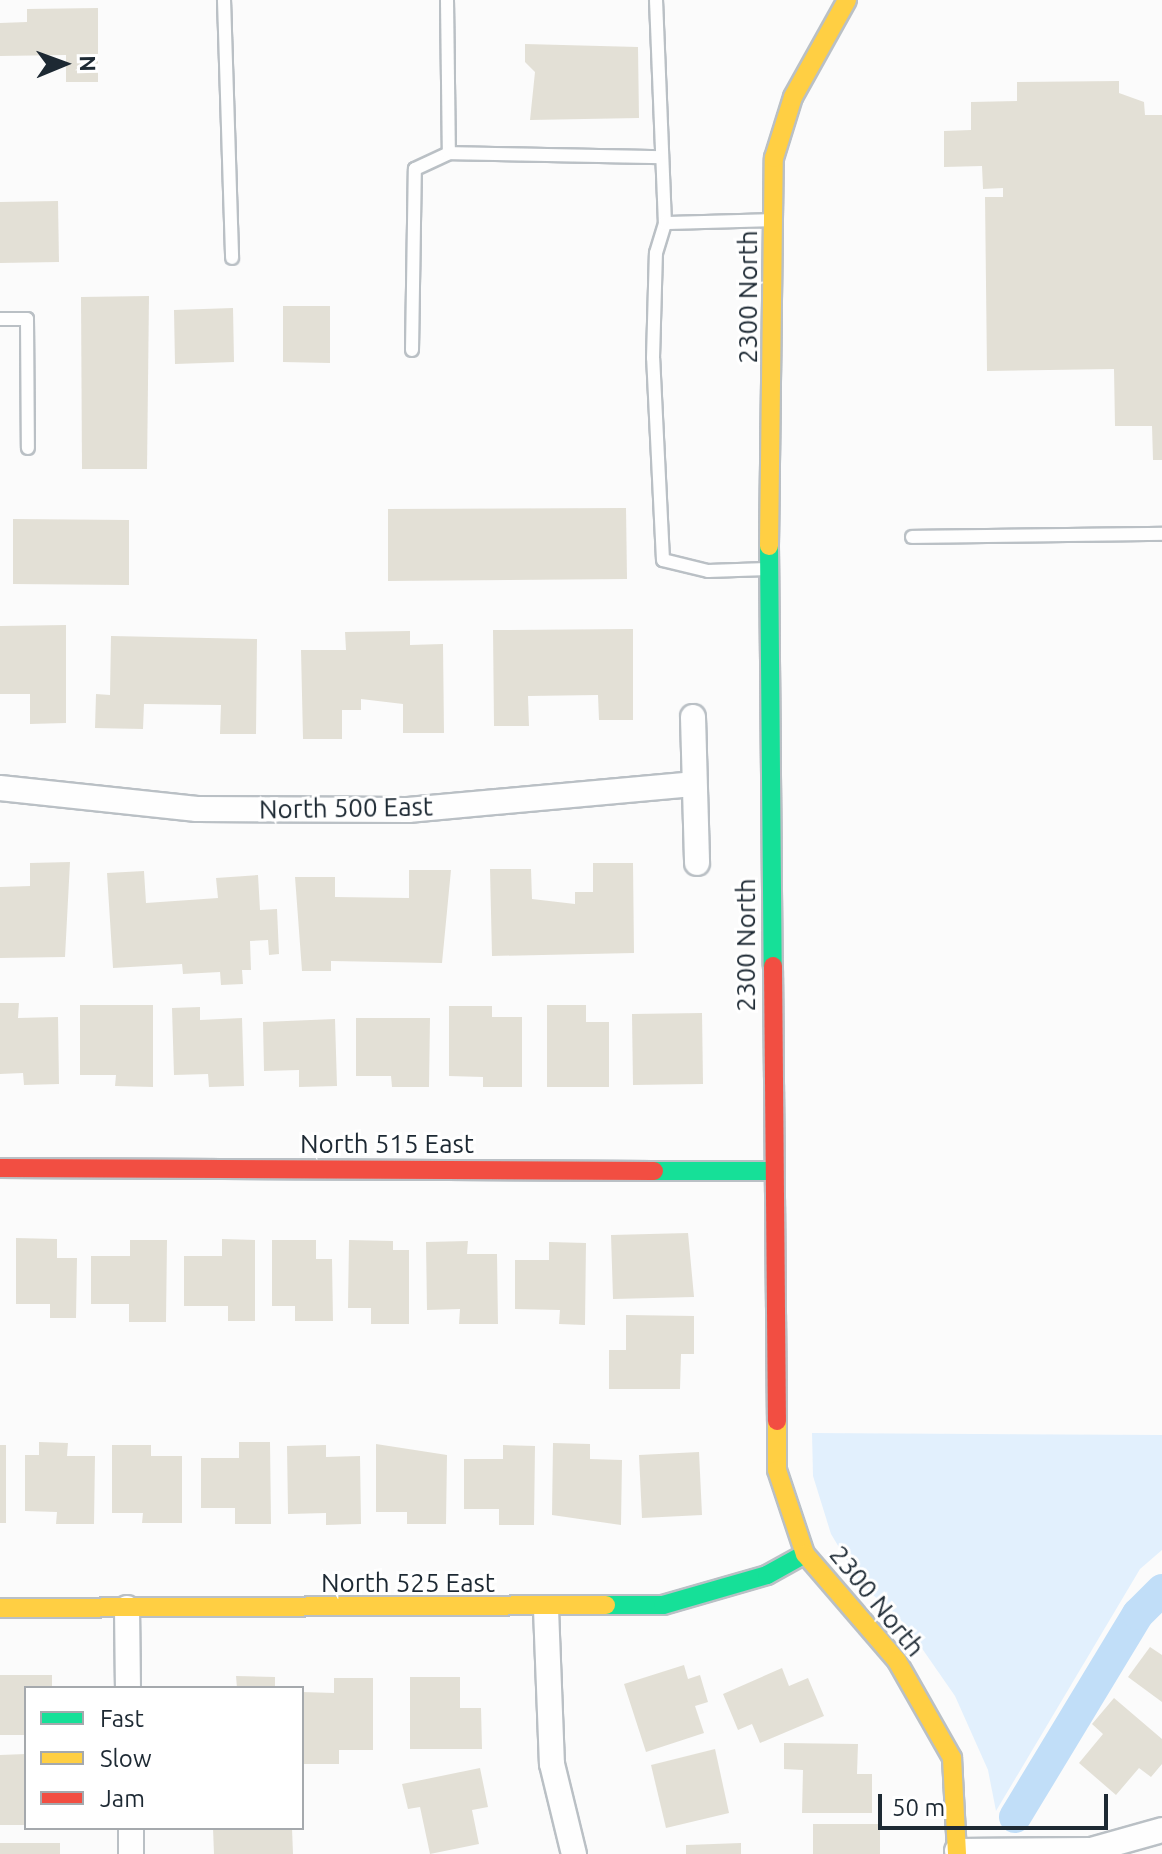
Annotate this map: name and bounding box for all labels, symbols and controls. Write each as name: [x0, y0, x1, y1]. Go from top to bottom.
north arrow: [24, 24, 104, 104]
text: N: [76, 55, 101, 72]
street label: 2300 North: [732, 230, 764, 364]
street label: North 500 East: [259, 791, 433, 825]
street label: 2300 North: [730, 878, 762, 1012]
street label: North 515 East: [300, 1128, 474, 1160]
street label: 2300 North: [823, 1539, 931, 1663]
street label: North 525 East: [321, 1567, 495, 1599]
legend: [24, 1686, 304, 1830]
text: Fast: [100, 1705, 144, 1732]
text: Slow: [100, 1745, 152, 1772]
scale bar: [882, 1778, 1112, 1828]
text: Jam: [100, 1785, 145, 1812]
text: 50 m: [892, 1794, 945, 1821]

